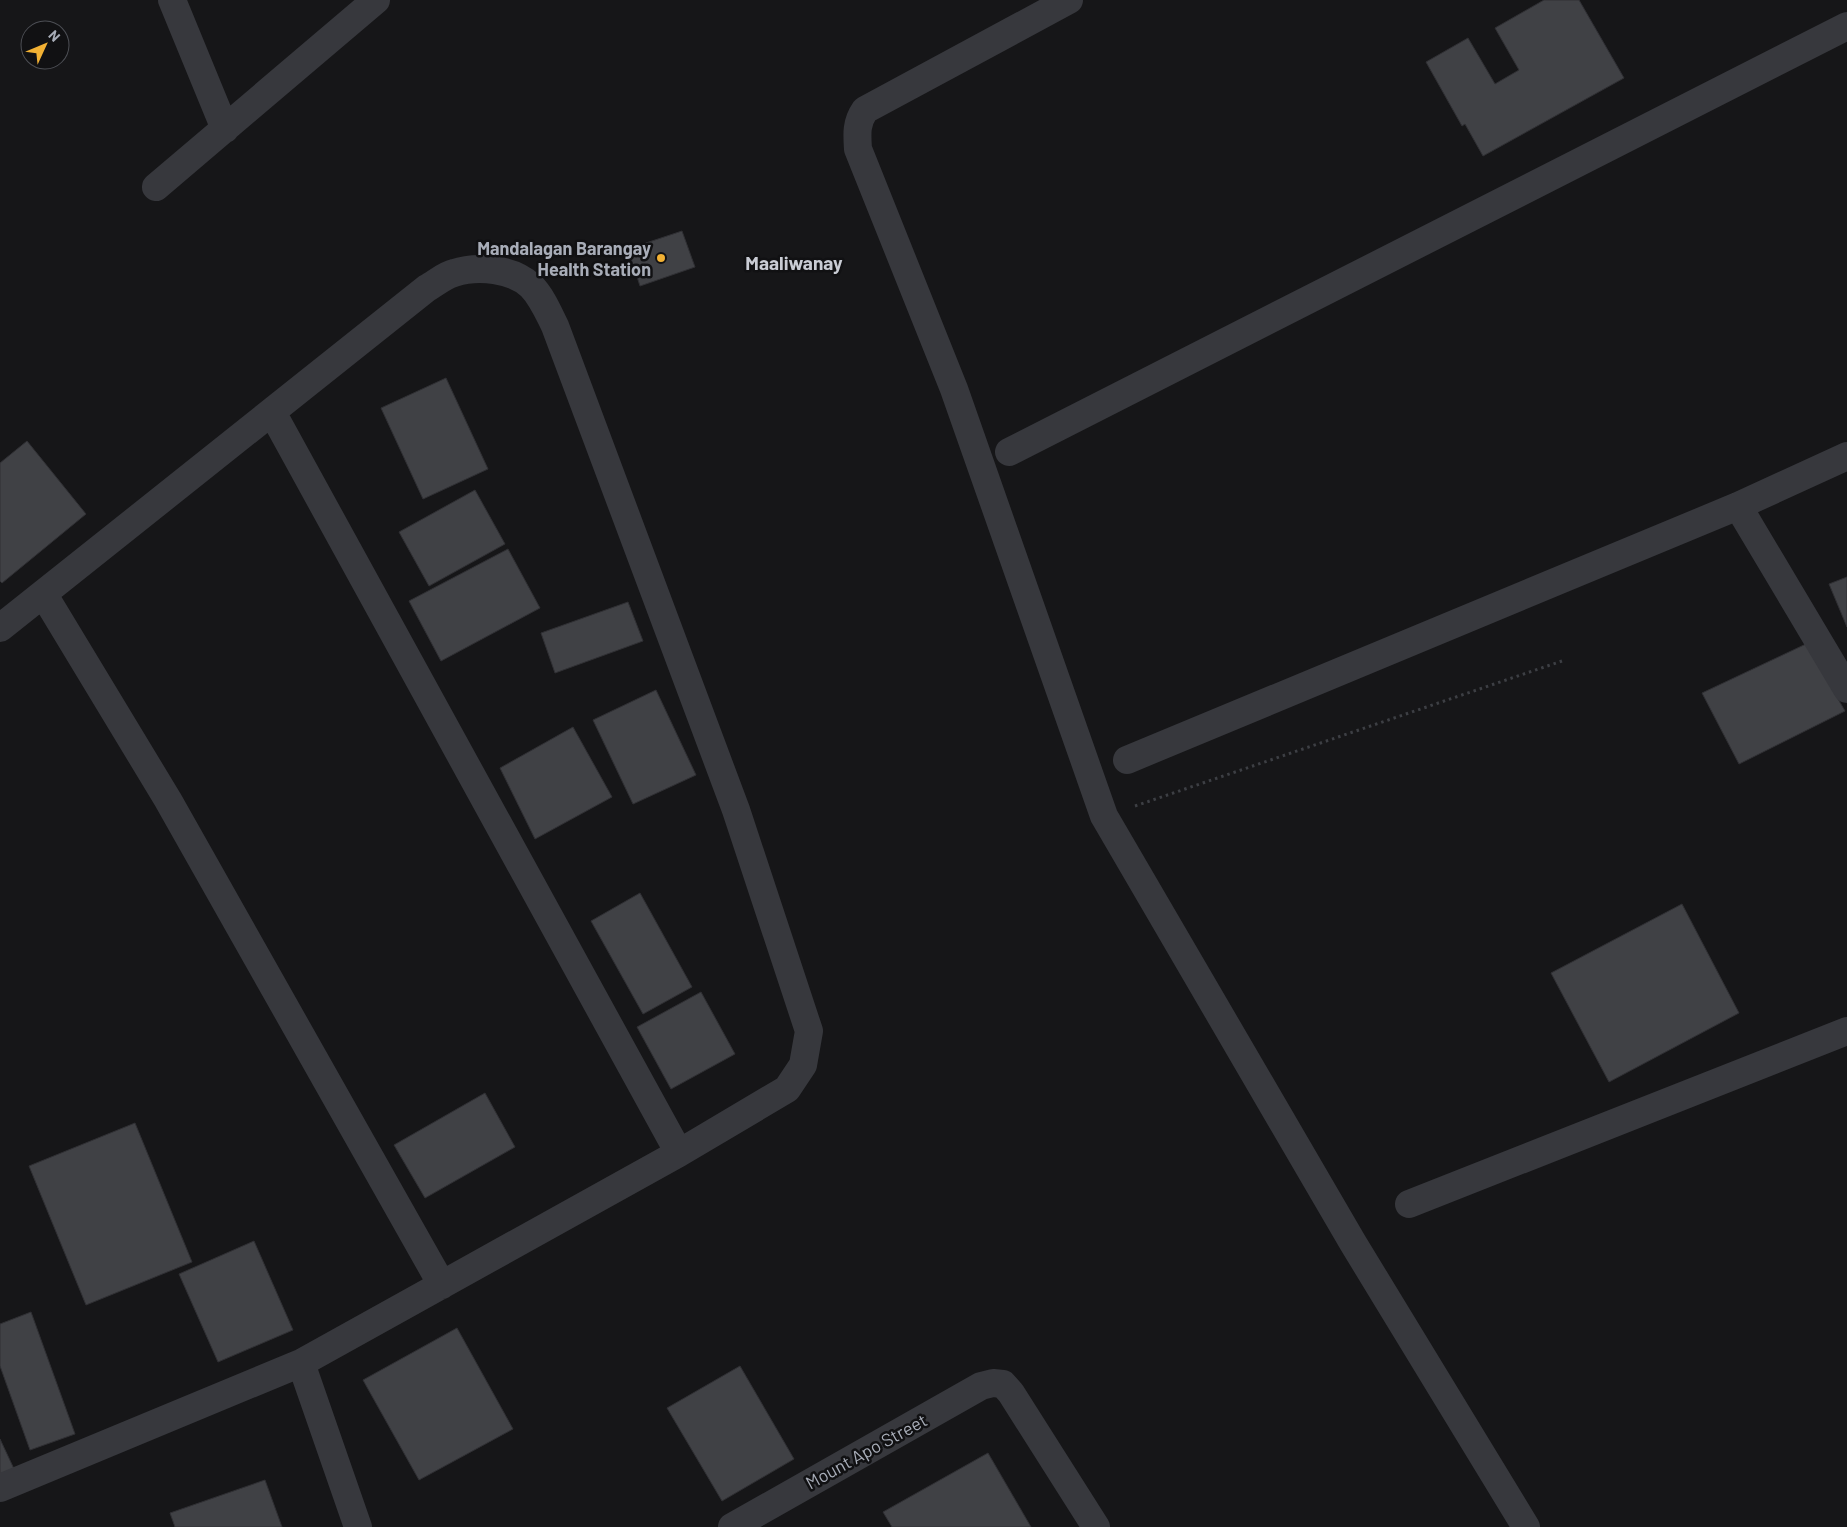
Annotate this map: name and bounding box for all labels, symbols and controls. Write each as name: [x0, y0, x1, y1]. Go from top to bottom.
north arrow: [20, 20, 70, 70]
text: N: [45, 26, 64, 45]
place label: Mandalagan Barangay Health Station: [477, 237, 651, 280]
district label: Maaliwanay: [745, 251, 843, 274]
marker: Mandalagan Barangay Health Station: [655, 252, 667, 264]
street label: Mount Apo Street: [801, 1409, 931, 1493]

